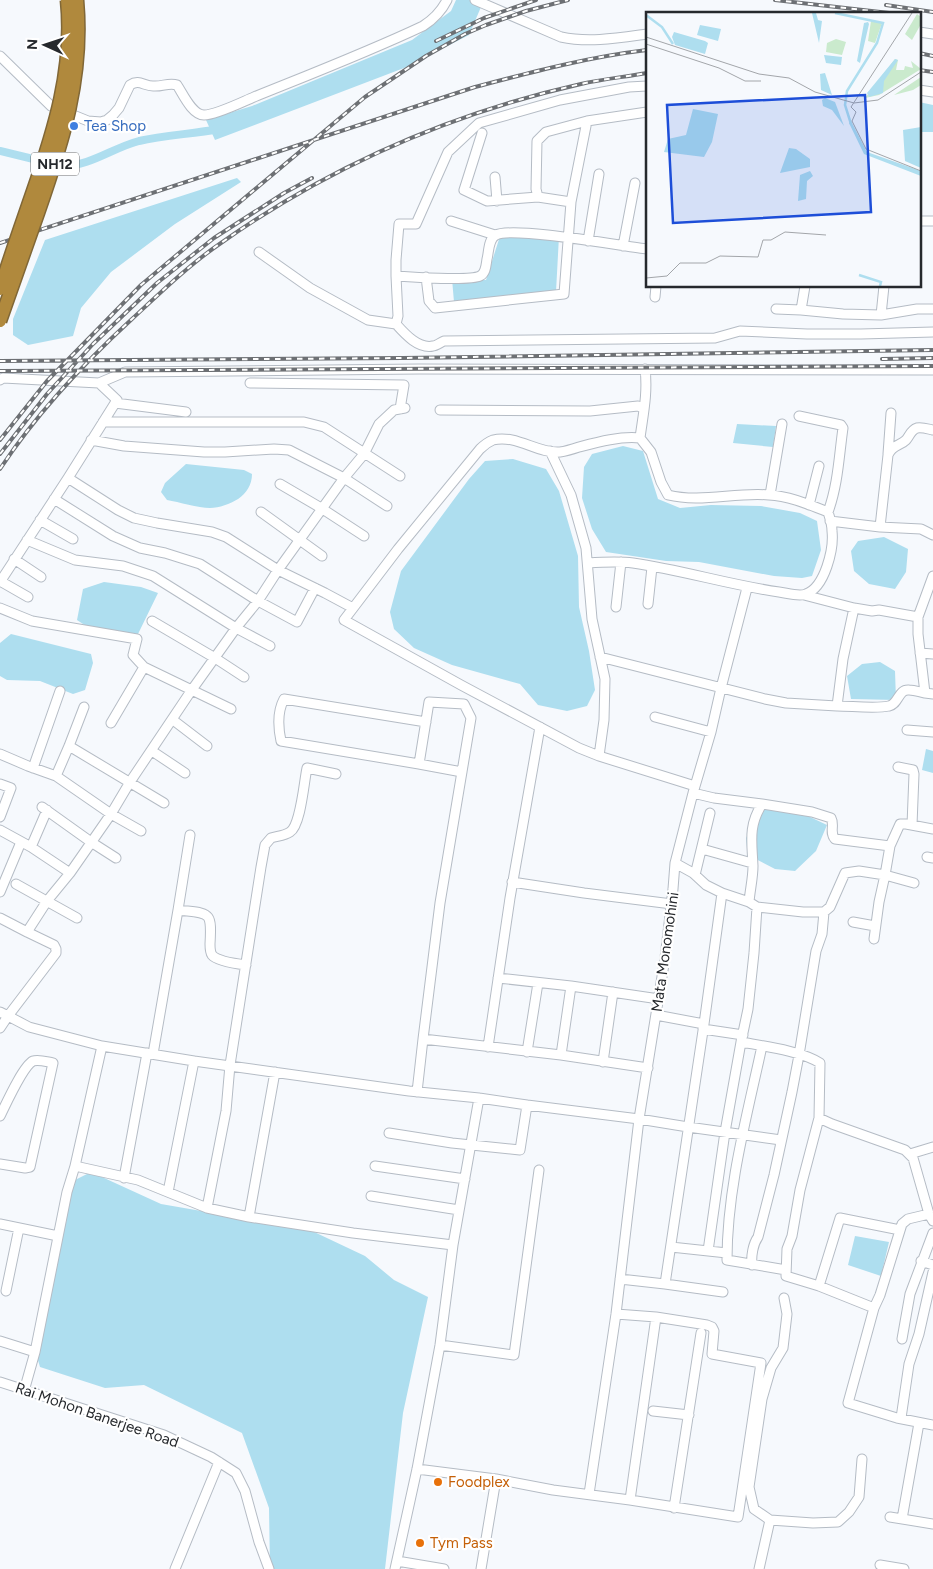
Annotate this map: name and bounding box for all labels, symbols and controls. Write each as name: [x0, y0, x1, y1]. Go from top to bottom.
inset map: [646, 12, 920, 288]
north arrow: [20, 20, 70, 70]
text: N: [24, 38, 41, 50]
place label: Tea Shop: [84, 117, 146, 135]
marker: Tea Shop: [68, 120, 80, 132]
road number: NH12: [31, 152, 79, 175]
street label: Mata Monomohini: [648, 891, 682, 1013]
street label: Rai Mohon Banerjee Road: [13, 1379, 181, 1451]
place label: Foodplex: [448, 1473, 510, 1491]
marker: Foodplex: [432, 1476, 444, 1488]
place label: Tym Pass: [430, 1534, 493, 1552]
marker: Tym Pass: [414, 1537, 426, 1549]

